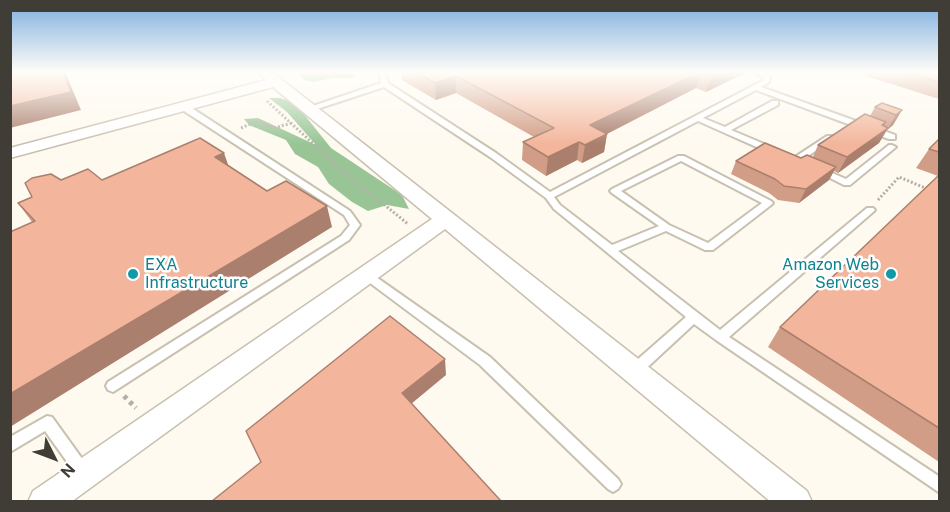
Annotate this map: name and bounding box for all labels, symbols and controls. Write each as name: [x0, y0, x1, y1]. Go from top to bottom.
place label: EXA Infrastructure: [145, 255, 248, 293]
place label: Amazon Web Services: [782, 255, 879, 293]
marker: EXA Infrastructure: [126, 267, 140, 281]
marker: Amazon Web Services: [884, 267, 898, 281]
north arrow: [24, 428, 84, 488]
text: N: [57, 459, 79, 481]

